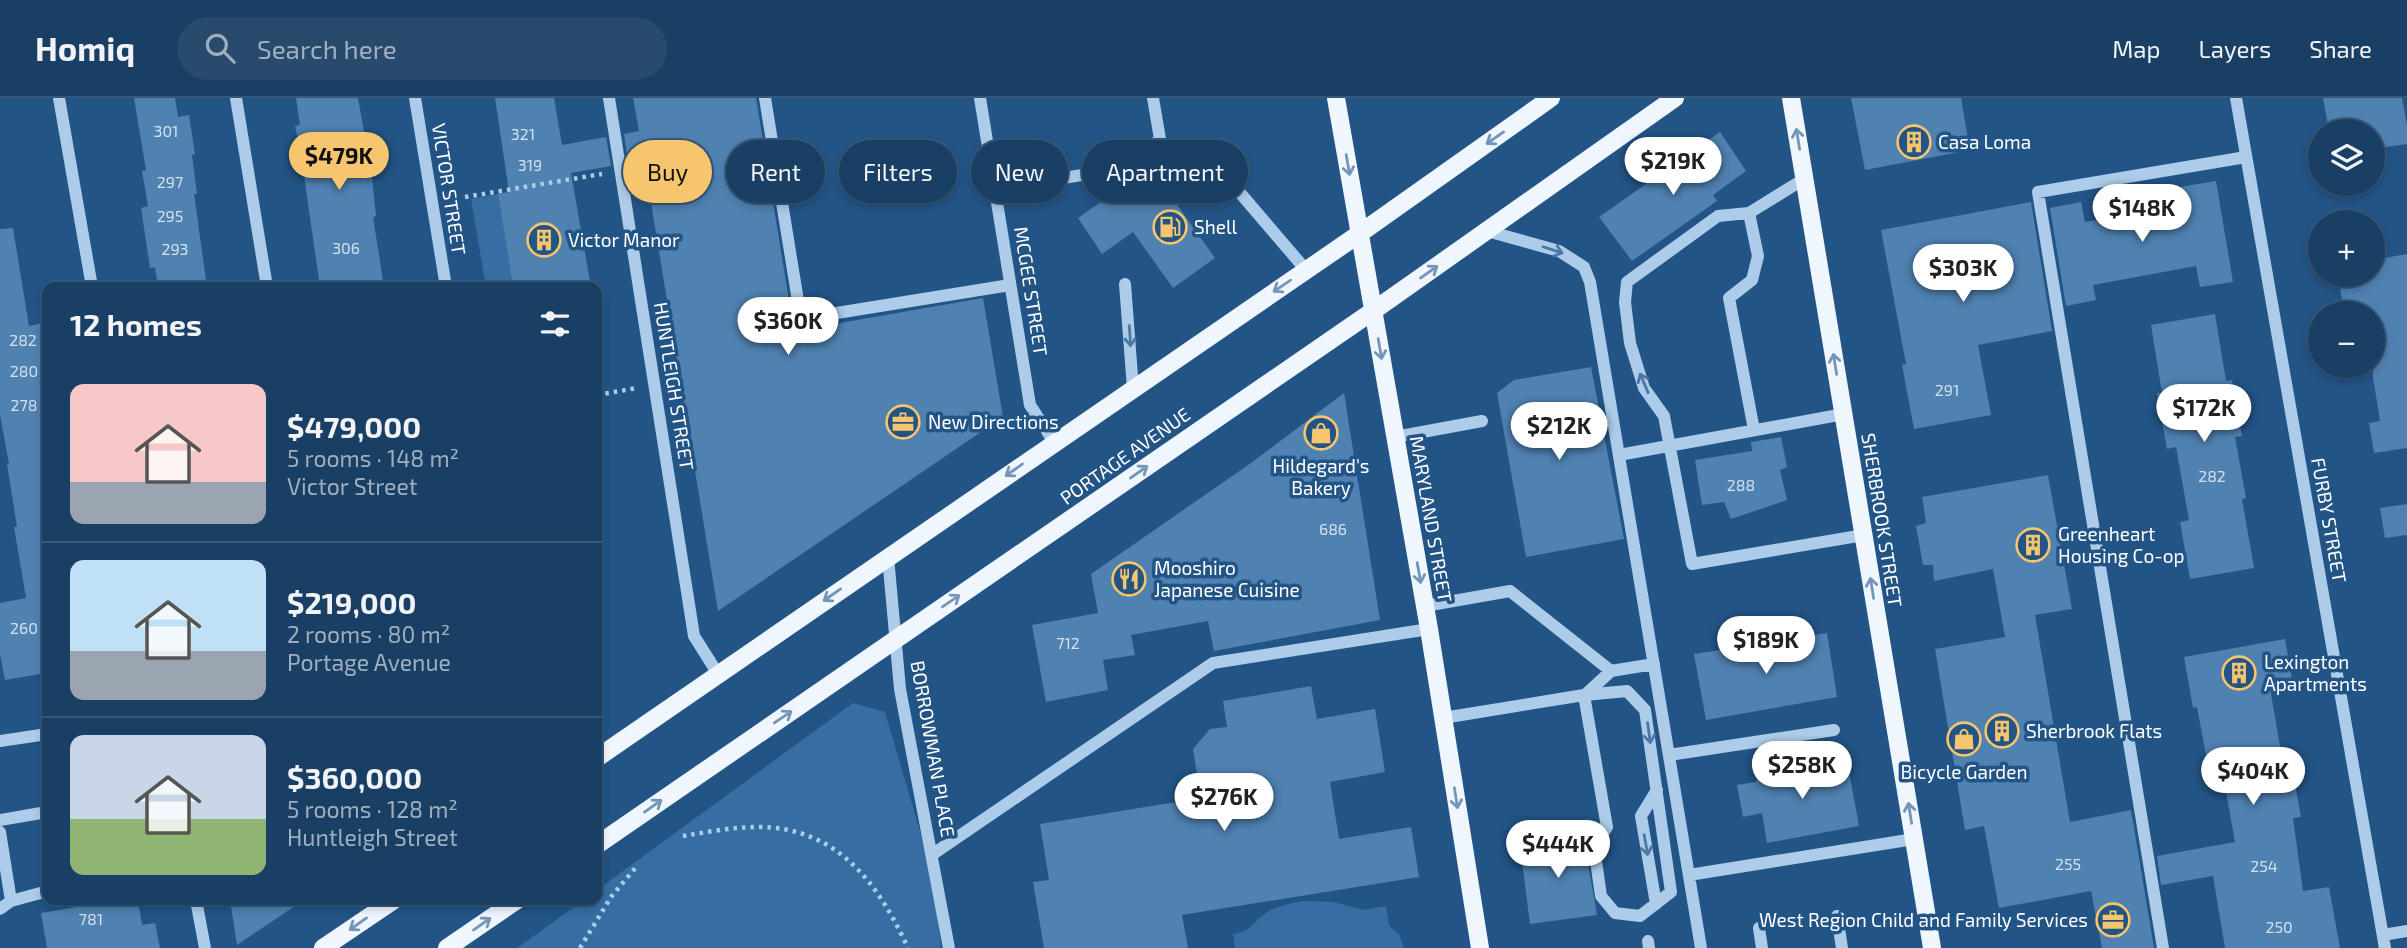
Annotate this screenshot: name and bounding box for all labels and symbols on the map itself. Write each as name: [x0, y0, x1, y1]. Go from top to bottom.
house number: 301: [154, 121, 178, 140]
street label: VICTOR STREET: [428, 122, 471, 256]
building icon: Casa Loma: [1895, 123, 1933, 161]
house number: 321: [511, 124, 535, 143]
one-way arrow: [1791, 129, 1804, 151]
one-way arrow: [1486, 130, 1505, 145]
place label: Casa Loma: [1938, 130, 2031, 153]
pin: $479K: [290, 132, 388, 192]
pin: $219K: [1624, 138, 1722, 197]
one-way arrow: [1342, 153, 1355, 176]
house number: 319: [518, 155, 542, 174]
house number: 297: [157, 172, 183, 191]
pin: $148K: [2093, 184, 2191, 244]
house number: 295: [157, 206, 183, 225]
fuel station icon: Shell: [1151, 208, 1189, 246]
place label: Shell: [1194, 215, 1238, 238]
building icon: Victor Manor: [525, 221, 563, 259]
street label: MCGEE STREET: [1010, 225, 1053, 357]
place label: Victor Manor: [568, 228, 680, 251]
house number: 306: [332, 238, 360, 257]
house number: 293: [161, 239, 189, 258]
pin: $303K: [1914, 244, 2012, 304]
one-way arrow: [1541, 245, 1563, 257]
one-way arrow: [1419, 265, 1438, 279]
one-way arrow: [1273, 280, 1293, 294]
pin: $360K: [739, 298, 837, 357]
street label: HUNTLEIGH STREET: [650, 300, 699, 472]
one-way arrow: [1124, 324, 1137, 347]
house number: 282: [9, 330, 37, 349]
one-way arrow: [1374, 337, 1387, 360]
one-way arrow: [1828, 353, 1841, 376]
house number: 280: [10, 361, 38, 380]
one-way arrow: [1637, 373, 1650, 394]
house number: 291: [1935, 380, 1959, 399]
pin: $172K: [2155, 384, 2253, 444]
house number: 278: [11, 395, 37, 414]
street label: PORTAGE AVENUE: [1055, 402, 1194, 509]
pin: $212K: [1510, 402, 1608, 462]
office icon: New Directions: [884, 403, 922, 441]
place label: New Directions: [928, 410, 1059, 433]
shop icon: Hildegard's Bakery: [1302, 414, 1340, 452]
street label: SHERBROOK STREET: [1857, 431, 1908, 608]
street label: MARYLAND STREET: [1406, 434, 1457, 604]
place label: Hildegard's Bakery: [1272, 454, 1370, 499]
street label: FURBY STREET: [2307, 456, 2352, 584]
one-way arrow: [1005, 463, 1024, 477]
one-way arrow: [1129, 465, 1148, 479]
house number: 282: [2198, 466, 2226, 485]
house number: 288: [1727, 475, 1755, 494]
house number: 686: [1319, 519, 1347, 538]
place label: Greenheart Housing Co-op: [2058, 522, 2185, 567]
building icon: Greenheart Housing Co-op: [2014, 526, 2052, 564]
place label: Mooshiro Japanese Cuisine: [1154, 556, 1300, 601]
restaurant icon: Mooshiro Japanese Cuisine: [1110, 560, 1148, 598]
one-way arrow: [1413, 562, 1426, 584]
one-way arrow: [1865, 577, 1878, 600]
one-way arrow: [823, 588, 842, 602]
one-way arrow: [941, 594, 960, 608]
pin: $189K: [1717, 616, 1815, 676]
house number: 260: [10, 618, 38, 637]
house number: 712: [1056, 633, 1080, 652]
place label: Lexington Apartments: [2264, 650, 2367, 695]
building icon: Lexington Apartments: [2220, 654, 2258, 692]
street label: BORROWMAN PLACE: [907, 659, 960, 839]
one-way arrow: [773, 710, 792, 724]
building icon: Sherbrook Flats: [1983, 712, 2021, 750]
place label: Sherbrook Flats: [2026, 719, 2162, 742]
shop icon: Bicycle Garden: [1945, 720, 1983, 758]
one-way arrow: [1642, 721, 1655, 744]
pin: $258K: [1753, 742, 1851, 801]
pin: $404K: [2204, 748, 2302, 807]
place label: Bicycle Garden: [1900, 760, 2028, 783]
pin: $276K: [1175, 774, 1273, 833]
one-way arrow: [1450, 786, 1463, 809]
one-way arrow: [643, 799, 662, 813]
one-way arrow: [1903, 802, 1916, 825]
pin: $444K: [1509, 820, 1607, 880]
one-way arrow: [1640, 833, 1653, 856]
house number: 255: [2055, 854, 2081, 873]
house number: 254: [2250, 856, 2278, 875]
office icon: West Region Child and Family Services: [2094, 901, 2132, 939]
place label: West Region Child and Family Services: [1759, 908, 2088, 931]
house number: 781: [79, 909, 103, 928]
one-way arrow: [349, 917, 369, 931]
one-way arrow: [472, 917, 491, 931]
house number: 250: [2265, 917, 2293, 936]

